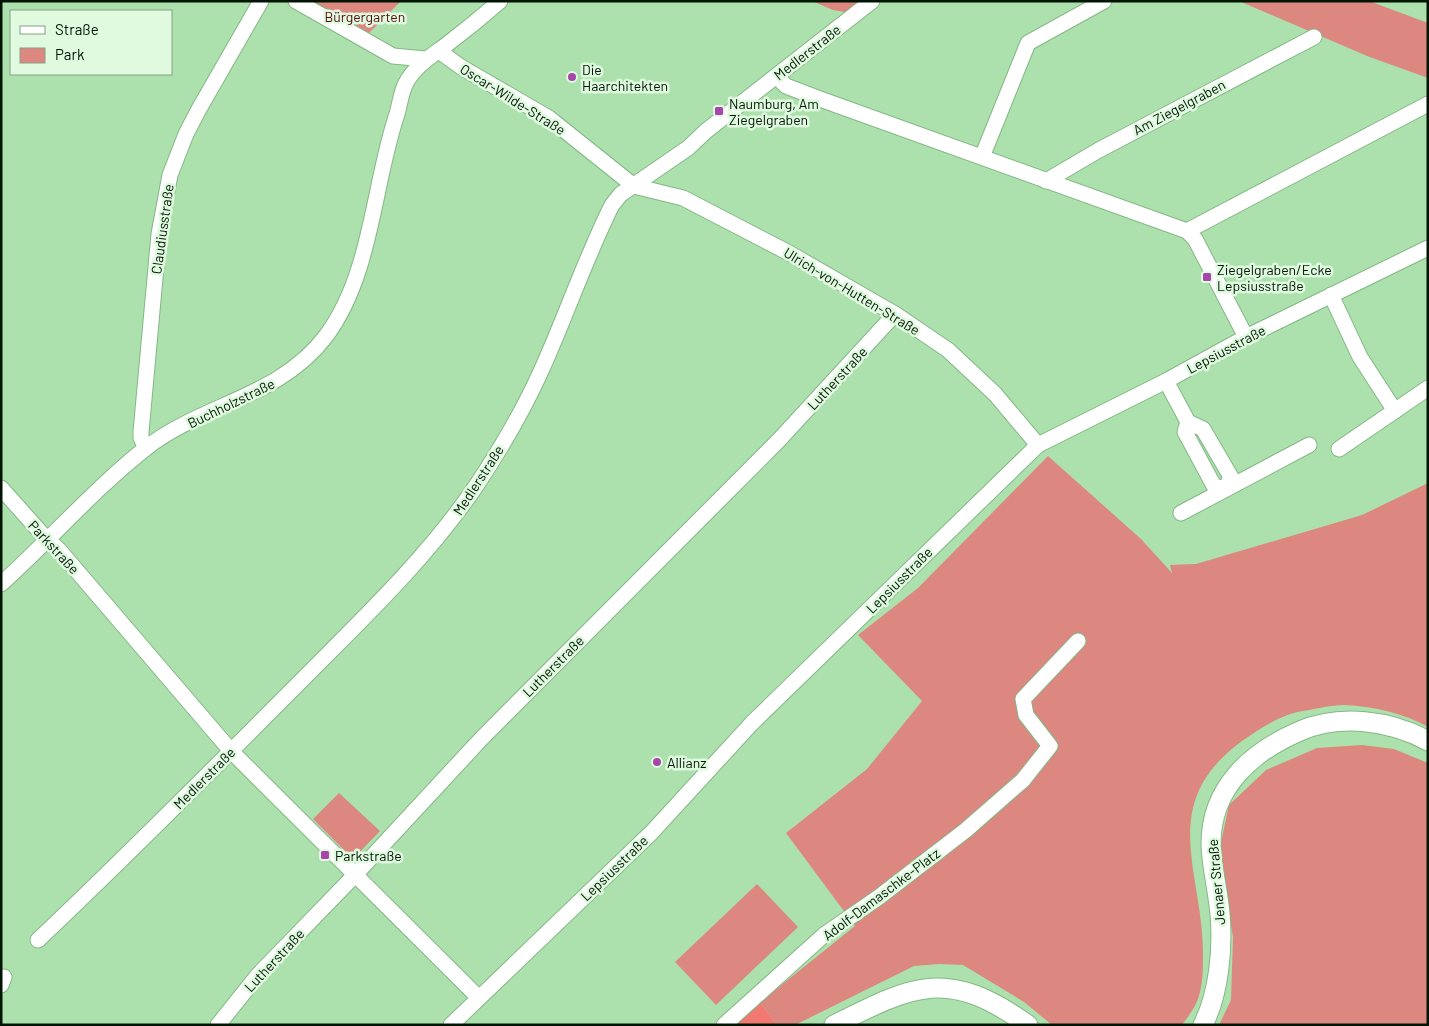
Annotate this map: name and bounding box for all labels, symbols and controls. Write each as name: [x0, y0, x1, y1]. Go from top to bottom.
park label: Bürgergarten: [325, 8, 405, 25]
legend: [10, 10, 172, 75]
text: Straße: [55, 20, 99, 38]
street label: Medlerstraße: [770, 21, 844, 83]
text: Park: [55, 45, 85, 63]
street label: Oscar-Wilde-Straße: [457, 60, 569, 138]
place label: Die Haarchitekten: [582, 61, 668, 94]
marker: Die Haarchitekten: [566, 71, 578, 83]
street label: Am Ziegelgraben: [1130, 76, 1228, 138]
place label: Naumburg, Am Ziegelgraben: [729, 95, 819, 128]
marker: Naumburg, Am Ziegelgraben: [713, 105, 725, 117]
street label: Claudiusstraße: [147, 183, 177, 275]
street label: Ulrich-von-Hutten-Straße: [781, 244, 923, 338]
place label: Ziegelgraben/Ecke Lepsiusstraße: [1217, 261, 1332, 294]
marker: Ziegelgraben/Ecke Lepsiusstraße: [1201, 271, 1213, 283]
street label: Lepsiusstraße: [1184, 321, 1268, 377]
street label: Lutherstraße: [804, 343, 870, 413]
street label: Buchholzstraße: [185, 375, 277, 431]
street label: Medlerstraße: [449, 442, 507, 518]
street label: Parkstraße: [25, 517, 83, 577]
street label: Lepsiusstraße: [862, 543, 936, 617]
street label: Lutherstraße: [519, 632, 587, 700]
street label: Medlerstraße: [170, 744, 238, 812]
place label: Allianz: [667, 754, 706, 771]
marker: Allianz: [651, 756, 663, 768]
street label: Lepsiusstraße: [577, 832, 651, 904]
street label: Jenaer Straße: [1204, 838, 1228, 926]
street label: Adolf-Damaschke-Platz: [819, 844, 943, 944]
place label: Parkstraße: [335, 847, 402, 864]
marker: Parkstraße: [319, 849, 331, 861]
street label: Lutherstraße: [241, 925, 307, 995]

